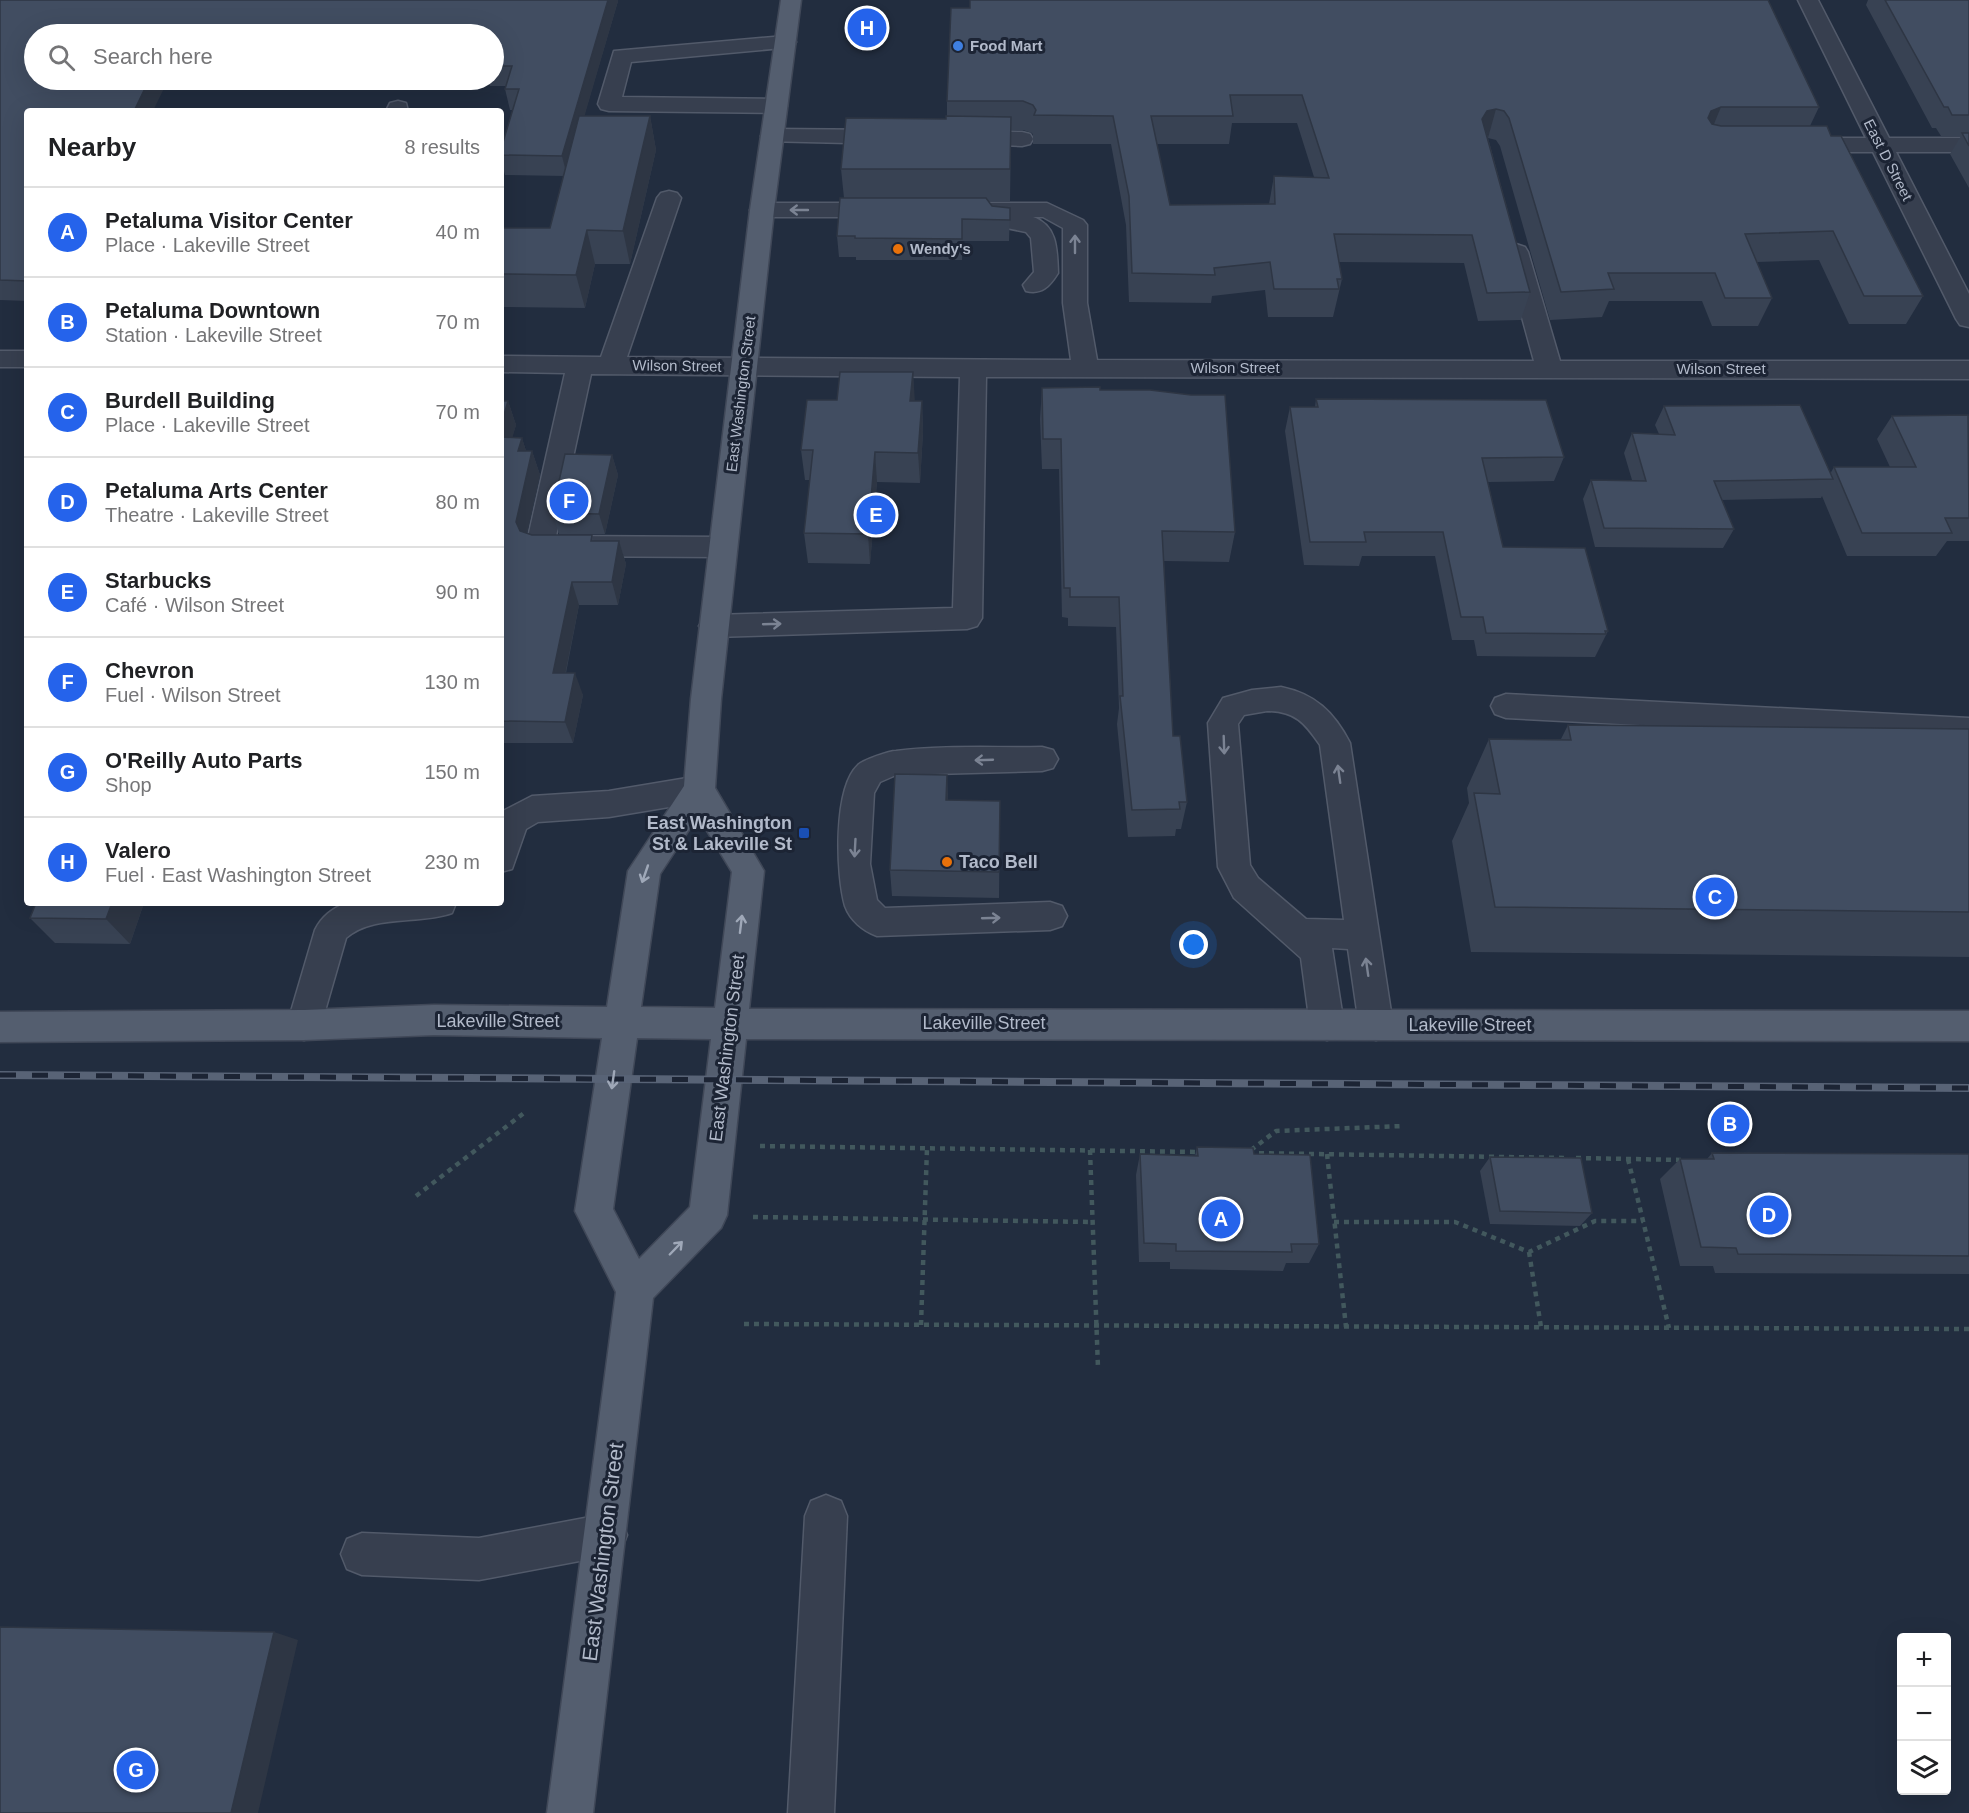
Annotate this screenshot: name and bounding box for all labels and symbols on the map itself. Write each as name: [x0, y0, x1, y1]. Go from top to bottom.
pin: H: [848, 6, 886, 51]
place label: Food Mart: [970, 37, 1043, 54]
marker: Food Mart: [951, 39, 965, 53]
street label: East D Street: [1861, 116, 1917, 204]
one-way arrow: [789, 204, 809, 216]
one-way arrow: [1069, 235, 1081, 255]
place label: Wendy's: [910, 240, 971, 257]
marker: Wendy's: [891, 242, 905, 256]
street label: East Washington Street: [722, 314, 759, 473]
street label: Wilson Street: [632, 356, 723, 375]
street label: Wilson Street: [1190, 359, 1280, 376]
street label: Wilson Street: [1676, 360, 1766, 377]
pin: F: [550, 478, 588, 524]
pin: E: [856, 492, 896, 538]
one-way arrow: [762, 619, 782, 630]
one-way arrow: [1218, 734, 1229, 754]
one-way arrow: [974, 755, 994, 766]
one-way arrow: [1334, 765, 1345, 785]
place label: East Washington St & Lakeville St: [647, 813, 792, 854]
marker: East Washington St & Lakeville St: [797, 826, 811, 840]
one-way arrow: [850, 837, 861, 857]
place label: Taco Bell: [959, 852, 1038, 872]
marker: Taco Bell: [940, 855, 954, 869]
one-way arrow: [639, 864, 650, 882]
pin: C: [1696, 874, 1734, 920]
one-way arrow: [981, 913, 1001, 924]
one-way arrow: [736, 915, 747, 935]
your location: [1179, 930, 1208, 959]
street label: East Washington Street: [706, 953, 748, 1143]
one-way arrow: [1362, 958, 1373, 978]
street label: Lakeville Street: [436, 1011, 560, 1031]
street label: Lakeville Street: [922, 1013, 1046, 1033]
street label: Lakeville Street: [1408, 1015, 1532, 1035]
one-way arrow: [607, 1069, 618, 1089]
pin: B: [1710, 1102, 1750, 1146]
pin: D: [1750, 1192, 1788, 1238]
pin: A: [1202, 1196, 1240, 1242]
one-way arrow: [668, 1241, 683, 1256]
street label: East Washington Street: [578, 1441, 627, 1662]
pin: G: [116, 1748, 156, 1792]

